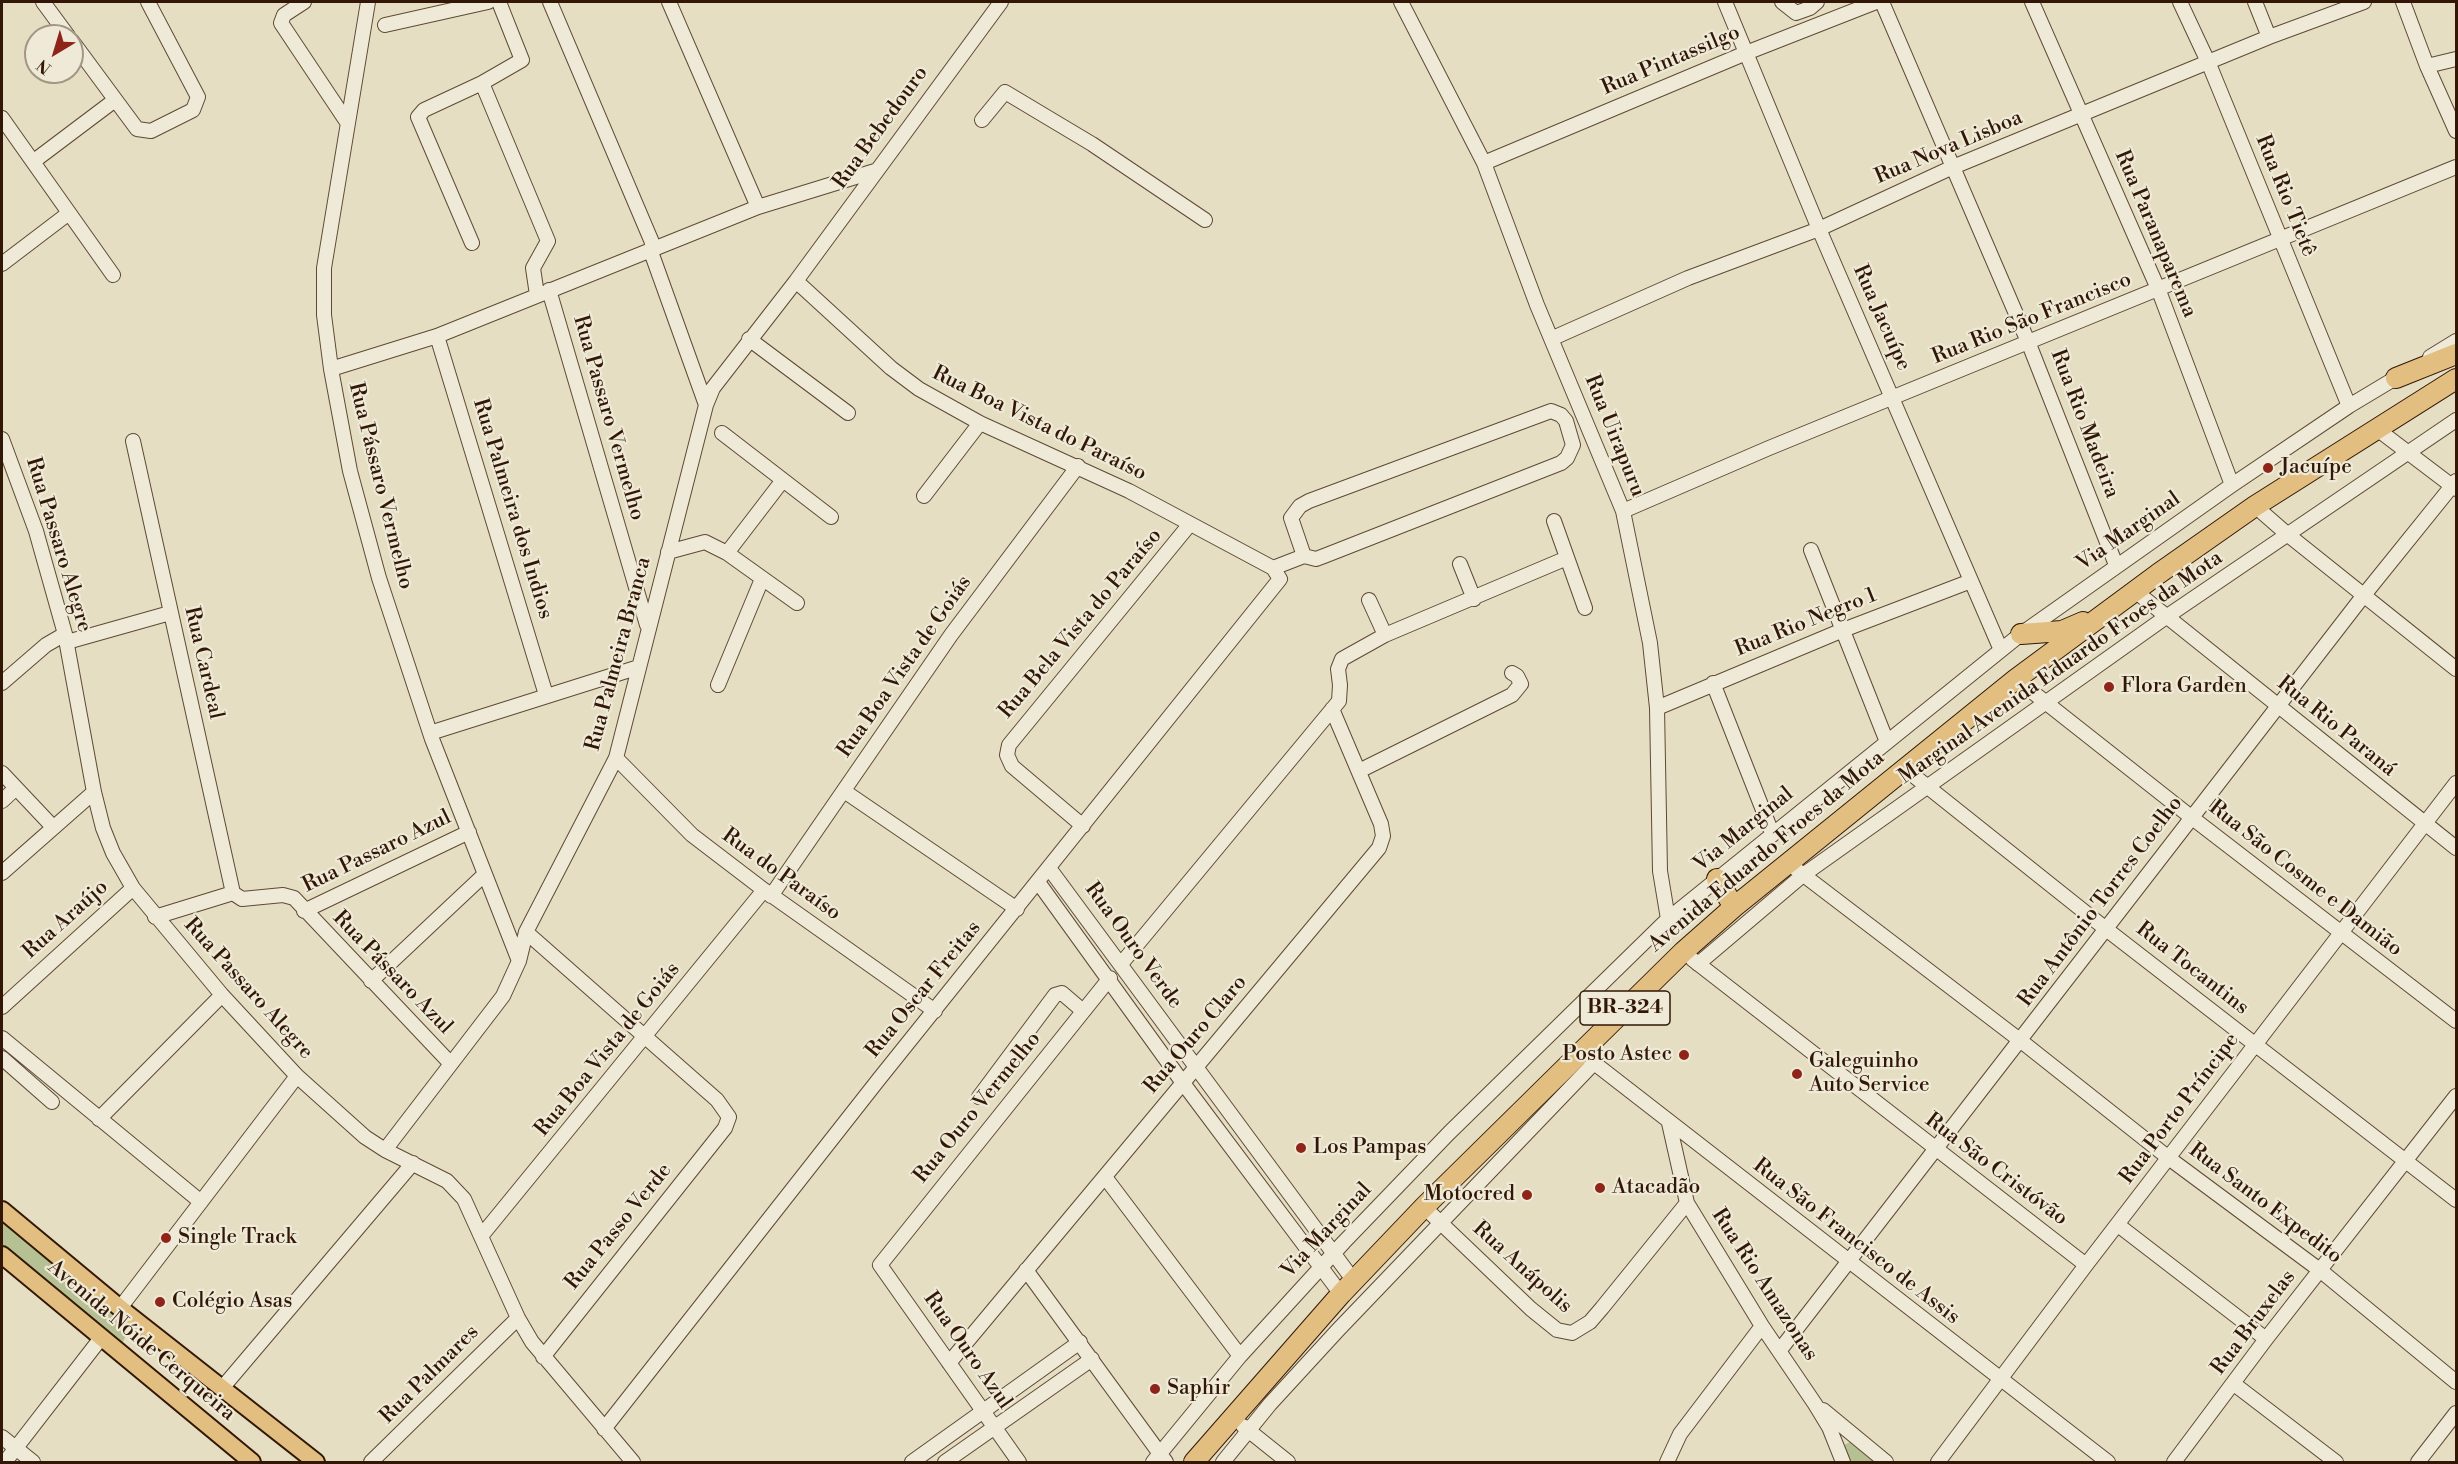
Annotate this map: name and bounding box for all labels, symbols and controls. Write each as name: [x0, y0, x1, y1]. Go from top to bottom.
street label: Rua Pintassilgo: [1598, 21, 1744, 101]
north arrow: [24, 24, 84, 84]
text: N: [33, 55, 55, 78]
street label: Rua Bebedouro: [828, 62, 934, 194]
street label: Rua Nova Lisboa: [1871, 106, 2027, 190]
street label: Rua Rio Tietê: [2249, 131, 2321, 261]
street label: Rua Paranaparema: [2108, 147, 2202, 321]
street label: Rua Jacuípe: [1846, 261, 1916, 375]
street label: Rua Rio São Francisco: [1929, 267, 2135, 371]
street label: Rua Passaro Vermelho: [567, 313, 649, 523]
street label: Rua Rio Madeira: [2044, 346, 2124, 502]
street label: Rua Boa Vista do Paraíso: [928, 361, 1150, 487]
street label: Rua Uirapuru: [1578, 371, 1650, 501]
street label: Rua Pássaro Vermelho: [342, 380, 418, 592]
street label: Rua Palmeira dos Indios: [466, 396, 558, 622]
street label: Rua Passaro Alegre: [19, 455, 97, 635]
place label: Jacuípe: [2280, 455, 2352, 481]
marker: Jacuípe: [2261, 461, 2275, 475]
street label: Via Marginal: [2072, 487, 2186, 577]
street label: Rua Bela Vista do Paraíso: [994, 524, 1168, 724]
street label: Marginal Avenida Eduardo Froes da Mota: [1894, 546, 2228, 790]
street label: Rua Palmeira Branca: [581, 554, 657, 754]
street label: Rua Boa Vista de Goiás: [833, 571, 977, 763]
street label: Rua Rio Negro 1: [1732, 583, 1880, 663]
street label: Rua Cardeal: [178, 604, 228, 722]
street label: Rua Rio Paraná: [2271, 671, 2401, 783]
place label: Flora Garden: [2121, 674, 2247, 700]
marker: Flora Garden: [2102, 680, 2116, 694]
street label: Avenida Eduardo Froes da Mota: [1644, 746, 1890, 958]
street label: Via Marginal: [1689, 782, 1799, 878]
street label: Rua Antônio Torres Coelho: [2013, 792, 2189, 1012]
street label: Rua São Cosme e Damião: [2203, 796, 2407, 962]
street label: Rua Passaro Azul: [299, 805, 455, 899]
street label: Rua do Paraíso: [717, 823, 845, 927]
street label: Rua Araújo: [18, 875, 114, 965]
street label: Rua Ouro Verde: [1079, 878, 1187, 1014]
street label: Rua Pássaro Azul: [327, 906, 457, 1040]
street label: Rua Passaro Alegre: [178, 913, 318, 1065]
street label: Rua Oscar Freitas: [861, 916, 987, 1064]
street label: Rua Tocantins: [2131, 917, 2253, 1021]
street label: Rua Boa Vista de Goiás: [530, 958, 686, 1142]
street label: Rua Ouro Claro: [1139, 971, 1253, 1099]
road number: BR-324: [1580, 991, 1670, 1025]
street label: Rua Ouro Vermelho: [909, 1027, 1047, 1189]
street label: Rua Porto Príncipe: [2115, 1028, 2245, 1190]
place label: Posto Astec: [1562, 1042, 1672, 1068]
marker: Posto Astec: [1677, 1048, 1691, 1062]
place label: Galeguinho Auto Service: [1809, 1049, 1930, 1099]
marker: Galeguinho Auto Service: [1790, 1067, 1804, 1081]
street label: Rua São Cristóvão: [1920, 1108, 2072, 1232]
place label: Los Pampas: [1313, 1135, 1426, 1161]
street label: Rua Santo Expedito: [2183, 1138, 2347, 1270]
marker: Los Pampas: [1294, 1141, 1308, 1155]
street label: Rua São Francisco de Assis: [1748, 1154, 1964, 1330]
street label: Rua Passo Verde: [560, 1159, 678, 1295]
place label: Atacadão: [1612, 1175, 1700, 1201]
street label: Via Marginal: [1277, 1178, 1377, 1284]
marker: Atacadão: [1593, 1181, 1607, 1195]
place label: Motocred: [1424, 1182, 1515, 1208]
marker: Motocred: [1520, 1188, 1534, 1202]
street label: Rua Rio Amazonas: [1705, 1204, 1823, 1366]
street label: Rua Anápolis: [1467, 1217, 1577, 1319]
place label: Single Track: [178, 1225, 297, 1251]
marker: Single Track: [159, 1231, 173, 1245]
street label: Avenida Nóide Cerqueira: [42, 1255, 240, 1427]
street label: Rua Bruxelas: [2206, 1266, 2302, 1380]
street label: Rua Ouro Azul: [917, 1287, 1017, 1415]
place label: Colégio Asas: [172, 1289, 292, 1315]
marker: Colégio Asas: [153, 1295, 167, 1309]
street label: Rua Palmares: [375, 1320, 485, 1430]
place label: Saphir: [1167, 1376, 1230, 1402]
marker: Saphir: [1148, 1382, 1162, 1396]

